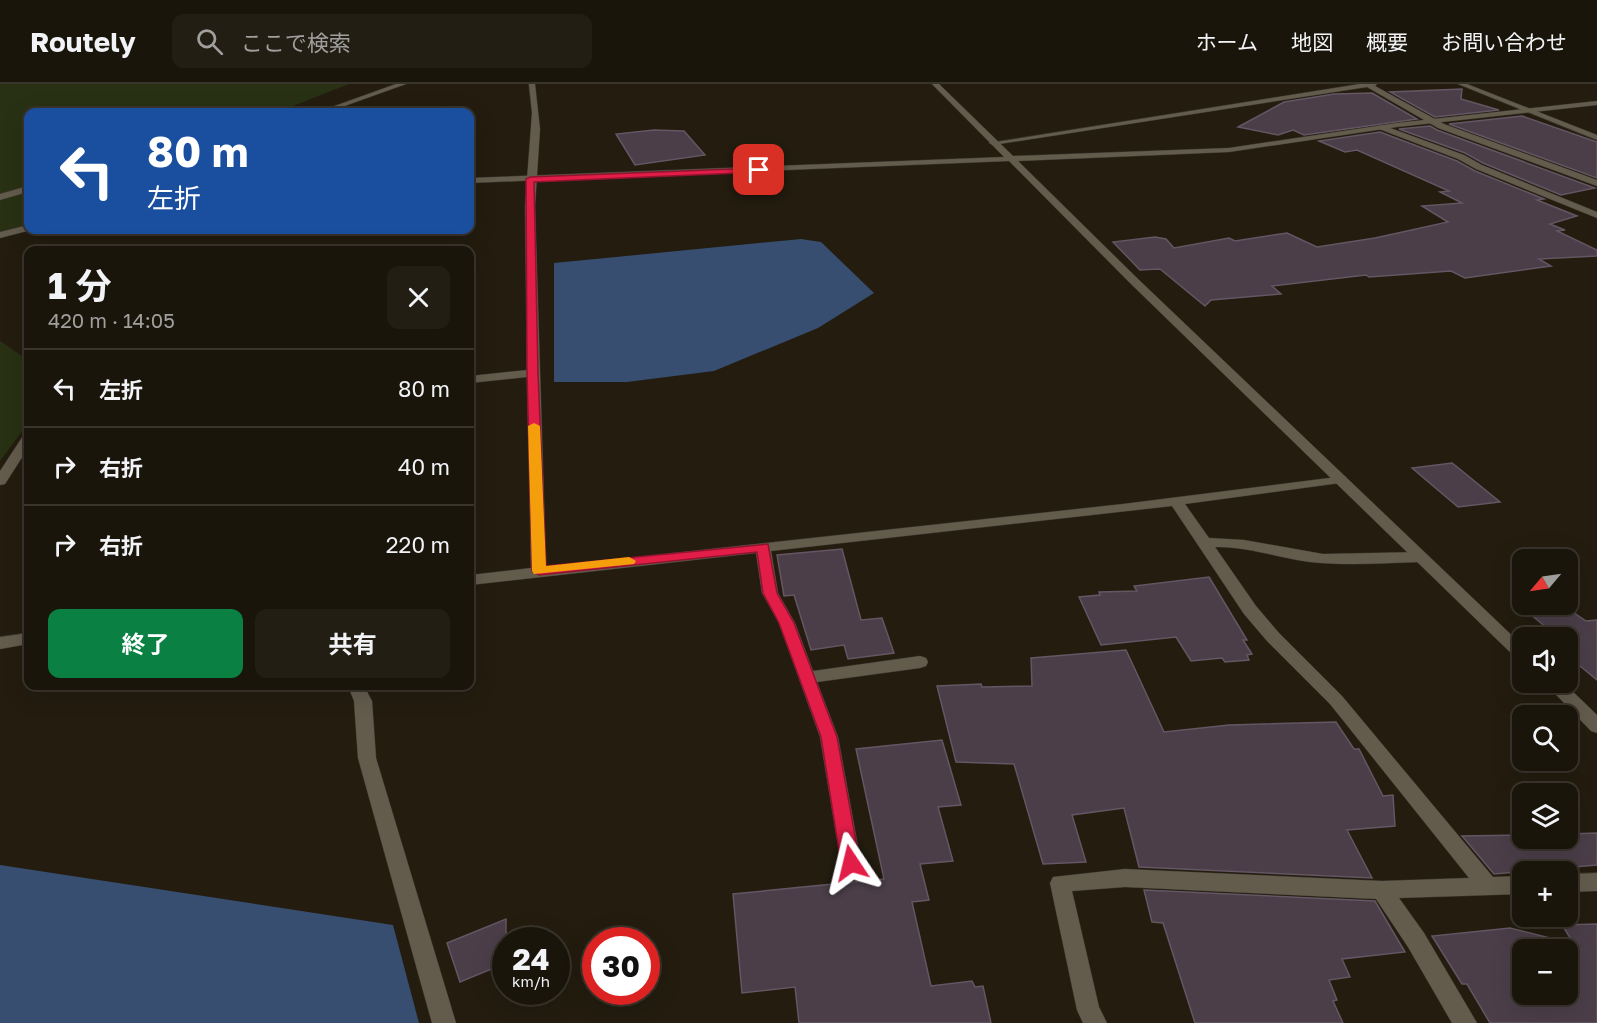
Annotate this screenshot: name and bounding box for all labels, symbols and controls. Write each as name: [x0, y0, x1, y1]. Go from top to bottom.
search box: [172, 14, 592, 68]
text: Routely: [30, 25, 136, 58]
icon: search: [193, 25, 226, 58]
text: ここで検索: [241, 29, 351, 56]
text: ホーム: [1196, 29, 1258, 55]
text: 地図: [1291, 29, 1333, 55]
text: 概要: [1366, 29, 1408, 55]
text: お問い合わせ: [1441, 29, 1567, 55]
text: 80 m: [147, 126, 248, 176]
icon: left: [48, 132, 126, 210]
pin: [733, 144, 784, 195]
icon: arrive: [742, 153, 775, 186]
text: 左折: [147, 182, 201, 214]
text: 1 分: [48, 264, 112, 307]
button: close: [387, 266, 450, 329]
text: 420 m · 14:05: [48, 308, 175, 332]
icon: left: [48, 372, 81, 405]
text: 80 m: [398, 375, 450, 402]
text: 左折: [99, 376, 143, 403]
icon: right: [48, 450, 81, 483]
text: 40 m: [398, 453, 450, 480]
text: 右折: [99, 454, 143, 481]
icon: right: [48, 528, 81, 561]
text: 220 m: [386, 531, 450, 558]
text: 右折: [99, 532, 143, 559]
north arrow: [1512, 549, 1578, 615]
map controls: [1512, 549, 1578, 1005]
button: 終了: [48, 609, 243, 678]
button: 共有: [255, 609, 450, 678]
button: sound: [1512, 627, 1578, 693]
button: search: [1512, 705, 1578, 771]
button: layers: [1512, 783, 1578, 849]
position arrow: [819, 831, 883, 895]
button: +: [1512, 861, 1578, 927]
speed limit sign: 30: [582, 927, 660, 1005]
button: −: [1512, 939, 1578, 1005]
text: 24: [512, 941, 550, 977]
text: km/h: [512, 972, 550, 990]

